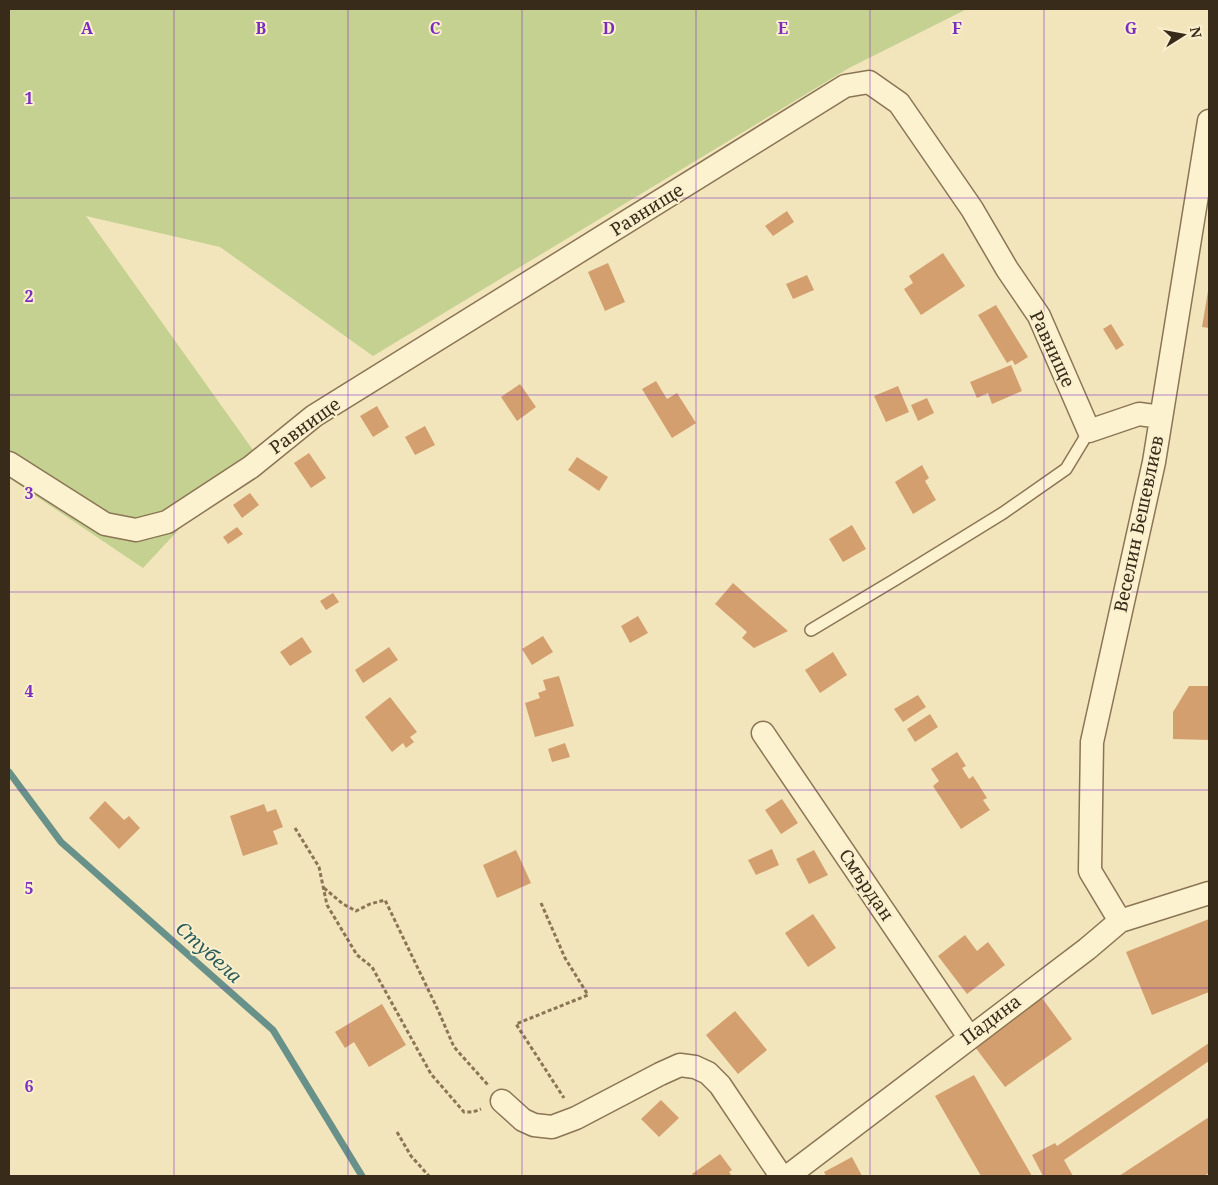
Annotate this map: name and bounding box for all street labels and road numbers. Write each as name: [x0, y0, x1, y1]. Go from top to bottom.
street label: Равнище: [605, 177, 688, 241]
street label: Равнище: [1025, 306, 1081, 391]
street label: Равнище: [264, 391, 345, 459]
street label: Веселин Бешевлиев: [1108, 433, 1168, 614]
street label: Смърдан: [834, 844, 900, 925]
street label: Падина: [955, 989, 1026, 1050]

